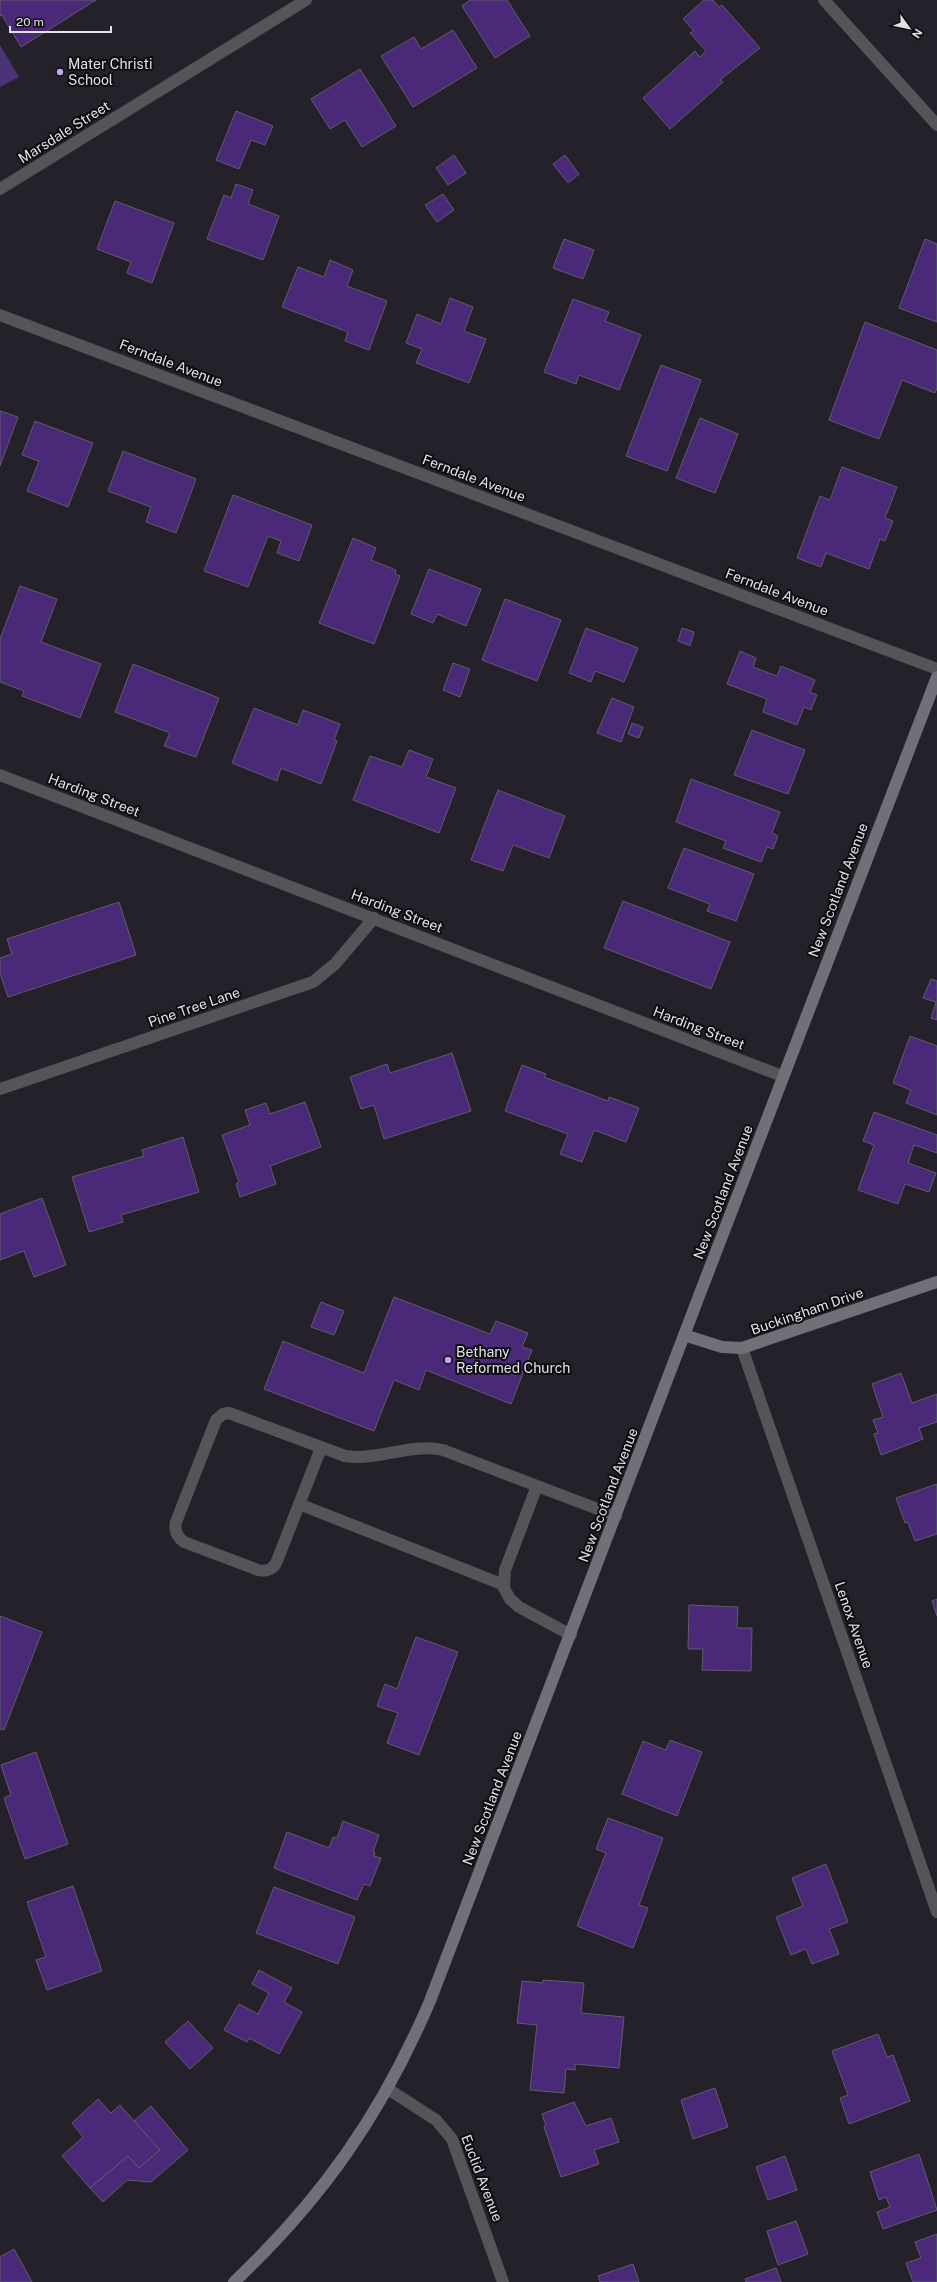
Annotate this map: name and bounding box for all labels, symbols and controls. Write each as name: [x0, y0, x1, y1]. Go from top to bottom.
scale bar: [10, 8, 111, 34]
north arrow: [889, 8, 929, 48]
text: 20 m: [16, 15, 44, 29]
text: N: [910, 27, 925, 40]
place label: Mater Christi School: [68, 56, 152, 88]
marker: Mater Christi School: [55, 67, 65, 77]
street label: Marsdale Street: [15, 97, 113, 167]
street label: Ferndale Avenue: [117, 336, 225, 390]
street label: Ferndale Avenue: [420, 451, 528, 505]
street label: Ferndale Avenue: [723, 565, 831, 619]
street label: Harding Street: [46, 770, 142, 820]
street label: New Scotland Avenue: [805, 821, 871, 959]
street label: Harding Street: [349, 886, 445, 936]
street label: Pine Tree Lane: [146, 984, 242, 1030]
street label: Harding Street: [651, 1003, 747, 1053]
street label: New Scotland Avenue: [690, 1123, 756, 1261]
street label: Buckingham Drive: [749, 1284, 865, 1338]
place label: Bethany Reformed Church: [456, 1344, 570, 1376]
marker: Bethany Reformed Church: [443, 1355, 453, 1365]
street label: New Scotland Avenue: [575, 1426, 641, 1564]
street label: Lenox Avenue: [832, 1580, 876, 1671]
street label: New Scotland Avenue: [459, 1729, 525, 1867]
street label: Euclid Avenue: [458, 2132, 506, 2224]

